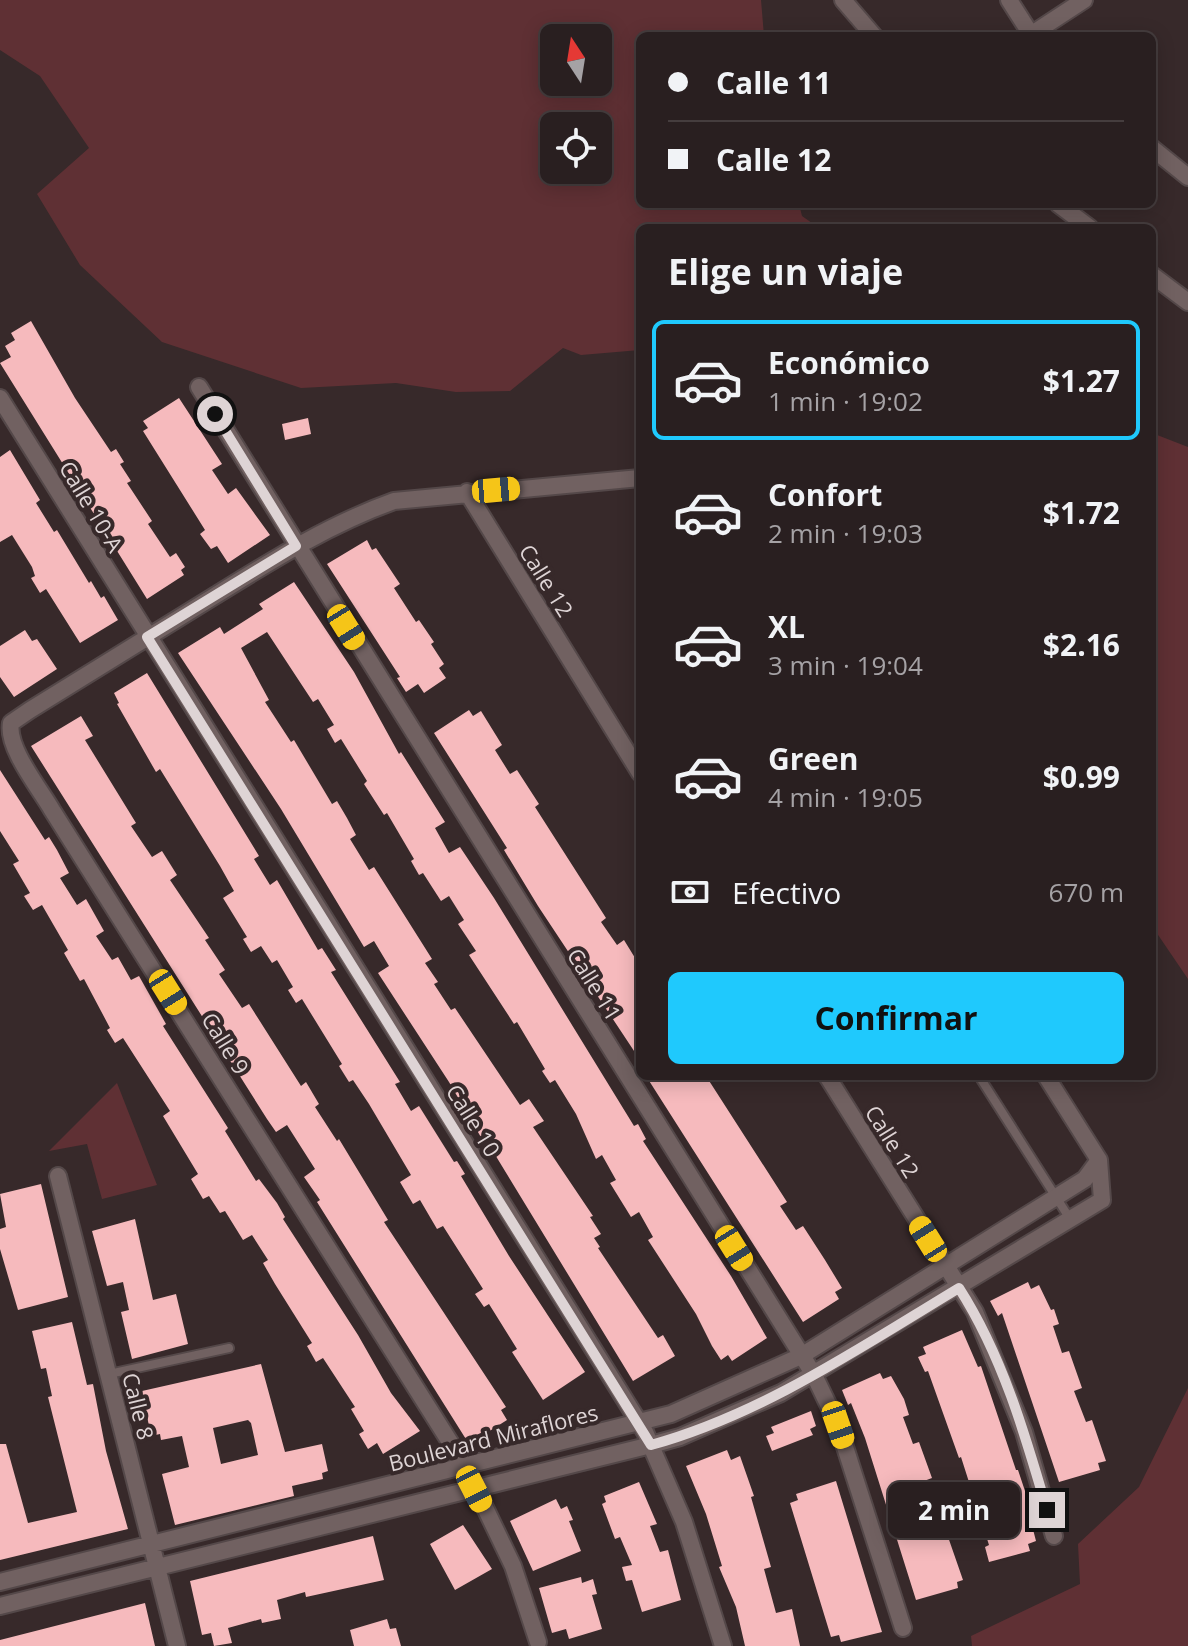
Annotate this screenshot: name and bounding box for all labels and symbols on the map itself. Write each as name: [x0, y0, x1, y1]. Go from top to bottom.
north arrow: [540, 24, 612, 96]
route start: [197, 396, 233, 432]
street label: Calle 10-A: [53, 455, 131, 557]
car: [471, 476, 521, 504]
street label: Calle 12: [513, 538, 581, 622]
car: [323, 600, 369, 654]
street label: Calle 11: [561, 942, 629, 1026]
car: [145, 965, 191, 1019]
street label: Calle 9: [195, 1006, 257, 1080]
street label: Calle 10: [440, 1078, 508, 1162]
street label: Calle 12: [859, 1099, 927, 1183]
car: [905, 1212, 951, 1266]
car: [711, 1221, 757, 1275]
street label: Calle 8: [116, 1369, 162, 1443]
street label: Boulevard Miraflores: [385, 1396, 601, 1478]
car: [819, 1398, 857, 1452]
car: [452, 1462, 496, 1516]
callout: 2 min: [887, 1482, 1019, 1538]
route end: [1029, 1492, 1065, 1528]

